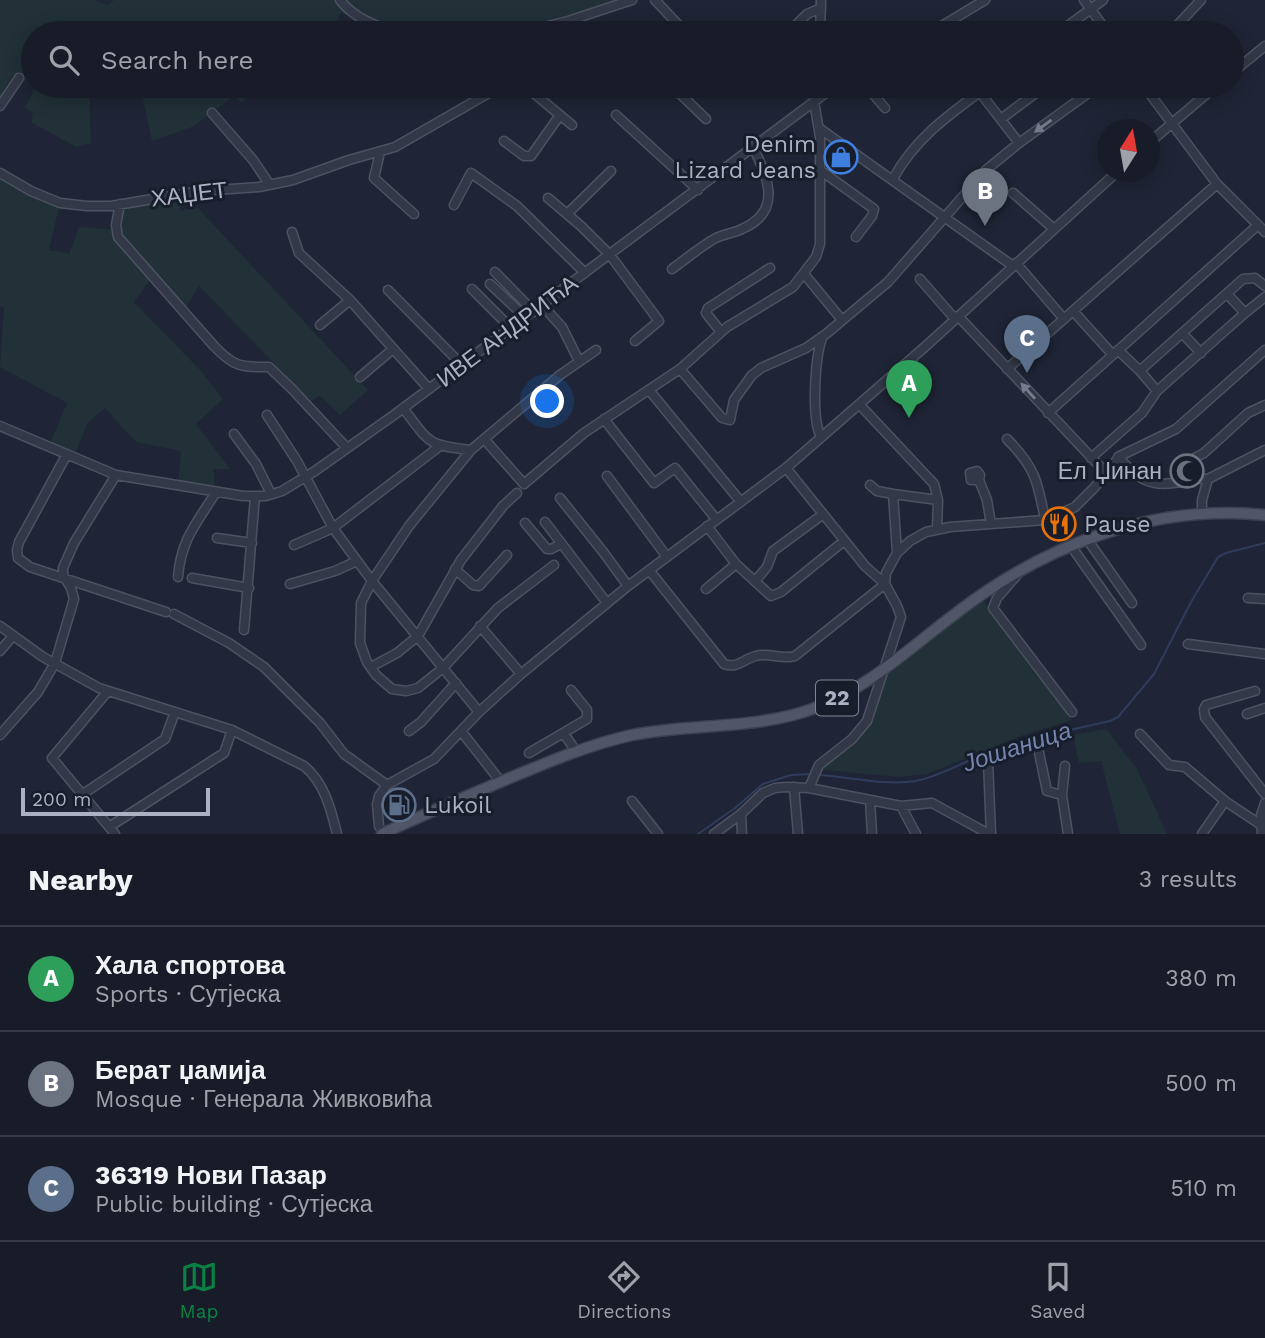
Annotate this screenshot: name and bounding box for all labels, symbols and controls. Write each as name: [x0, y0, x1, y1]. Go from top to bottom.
search box: [21, 21, 1244, 98]
icon: search: [45, 41, 83, 79]
text: Search here: [101, 45, 253, 75]
one-way arrow: [1034, 119, 1052, 133]
north arrow: [1097, 119, 1160, 182]
place label: Denim Lizard Jeans: [675, 131, 816, 184]
shop icon: Denim Lizard Jeans: [822, 138, 860, 176]
pin: B: [962, 168, 1008, 226]
street label: ХАЏЕТ: [149, 176, 229, 213]
street label: ИВЕ АНДРИЋА: [432, 269, 584, 393]
pin: C: [1004, 315, 1050, 373]
pin: A: [886, 360, 932, 418]
one-way arrow: [1020, 383, 1036, 400]
your location: [530, 384, 564, 418]
mosque icon: Ел Џинан: [1168, 452, 1206, 490]
place label: Ел Џинан: [1058, 458, 1162, 485]
restaurant icon: Pause: [1040, 505, 1078, 543]
place label: Pause: [1084, 511, 1151, 538]
road number: 22: [816, 680, 858, 716]
water label: Јошаница: [958, 716, 1075, 778]
scale bar: [21, 785, 210, 817]
fuel station icon: Lukoil: [380, 786, 418, 824]
text: 200 m: [32, 788, 91, 811]
place label: Lukoil: [424, 792, 491, 819]
text: Nearby: [28, 862, 133, 897]
text: 3 results: [1139, 866, 1237, 893]
text: Хала спортова: [95, 950, 285, 980]
text: A: [43, 965, 59, 992]
text: 380 m: [1165, 965, 1237, 992]
text: Sports · Сутјеска: [95, 981, 281, 1008]
text: Берат џамија: [95, 1055, 266, 1085]
text: B: [43, 1070, 59, 1097]
text: 500 m: [1165, 1070, 1237, 1097]
text: Mosque · Генерала Живковића: [95, 1086, 432, 1113]
text: 36319 Нови Пазар: [95, 1160, 327, 1190]
text: C: [43, 1175, 59, 1202]
text: 510 m: [1171, 1175, 1237, 1202]
text: Public building · Сутјеска: [95, 1191, 373, 1218]
tab: Map: [180, 1258, 218, 1323]
tab: Directions: [577, 1258, 671, 1323]
tab: Saved: [1030, 1258, 1085, 1323]

